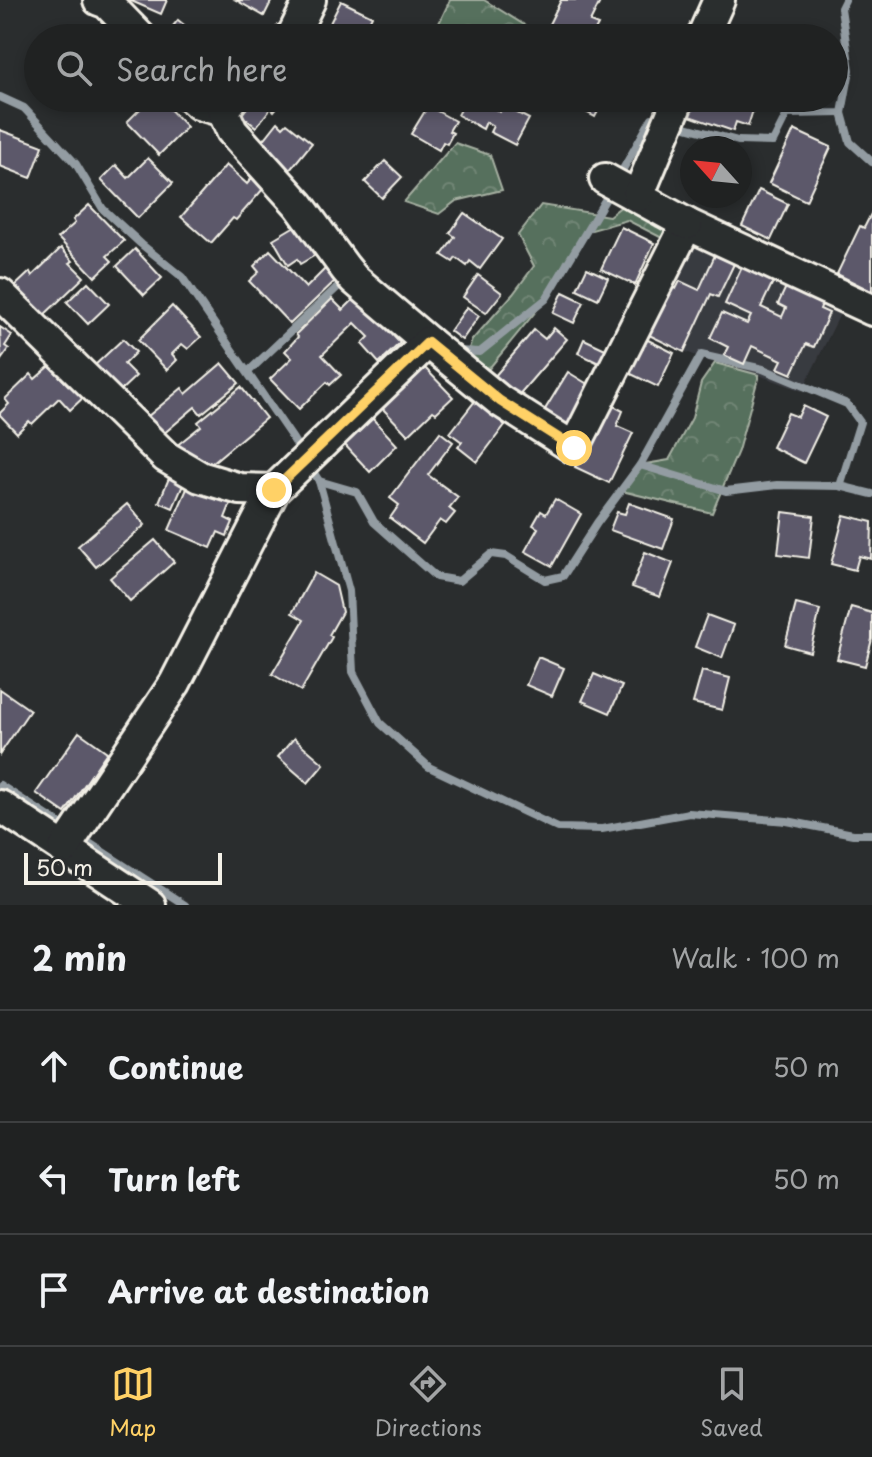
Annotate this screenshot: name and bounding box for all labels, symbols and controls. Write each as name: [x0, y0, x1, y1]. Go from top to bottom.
search box: [24, 24, 848, 112]
icon: search: [52, 46, 96, 90]
text: Search here: [116, 46, 288, 91]
north arrow: [680, 136, 752, 208]
route start: [556, 430, 592, 466]
route end: [256, 472, 292, 508]
scale bar: [24, 849, 222, 885]
text: 50 m: [36, 850, 93, 883]
text: 2 min: [32, 931, 127, 983]
text: Walk · 100 m: [672, 938, 840, 977]
icon: ahead: [32, 1044, 76, 1088]
text: Continue: [108, 1044, 243, 1089]
text: 50 m: [773, 1047, 840, 1086]
icon: left: [32, 1156, 76, 1200]
text: Turn left: [108, 1156, 240, 1201]
text: 50 m: [773, 1159, 840, 1198]
icon: arrive: [32, 1268, 76, 1312]
text: Arrive at destination: [108, 1268, 430, 1313]
tab: Map: [109, 1362, 156, 1443]
tab: Directions: [375, 1362, 482, 1443]
tab: Saved: [700, 1362, 763, 1443]

